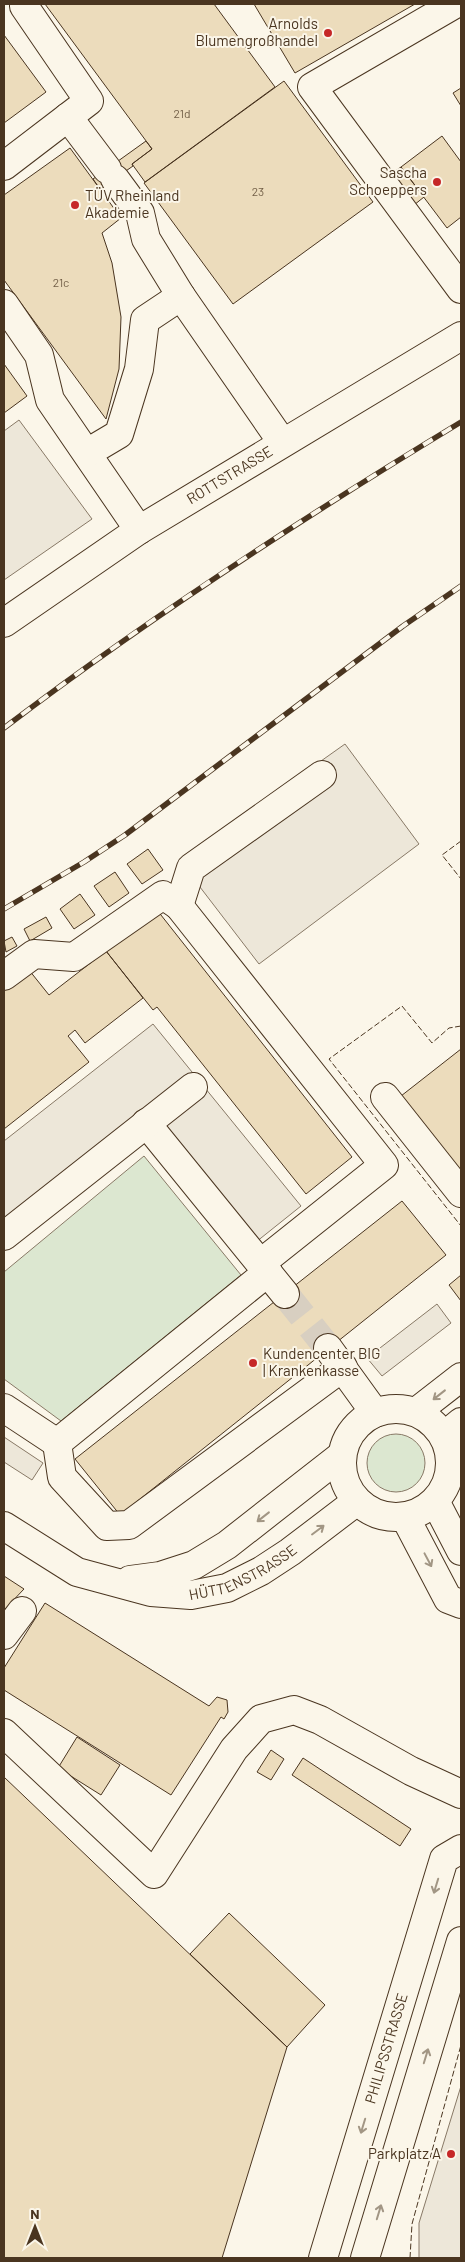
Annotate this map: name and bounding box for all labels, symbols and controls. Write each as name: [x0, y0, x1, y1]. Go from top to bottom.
place label: Arnolds Blumengroßhandel: [195, 14, 318, 49]
marker: Arnolds Blumengroßhandel: [322, 27, 334, 39]
house number: 21d: [173, 106, 191, 120]
place label: Sascha Schoeppers: [349, 163, 427, 198]
marker: Sascha Schoeppers: [431, 176, 443, 188]
house number: 23: [252, 184, 264, 198]
place label: TÜV Rheinland Akademie: [85, 186, 179, 221]
marker: TÜV Rheinland Akademie: [69, 199, 81, 211]
house number: 21c: [53, 275, 69, 289]
street label: ROTTSTRASSE: [183, 442, 276, 507]
place label: Kundencenter BIG | Krankenkasse: [263, 1344, 380, 1379]
marker: Kundencenter BIG | Krankenkasse: [247, 1357, 259, 1369]
one-way arrow: [432, 1389, 445, 1400]
one-way arrow: [257, 1512, 270, 1523]
one-way arrow: [311, 1525, 324, 1536]
street label: HÜTTENSTRASSE: [187, 1540, 300, 1603]
one-way arrow: [424, 1552, 433, 1567]
one-way arrow: [430, 1878, 440, 1894]
street label: PHILIPSSTRASSE: [360, 1991, 411, 2106]
one-way arrow: [422, 2048, 432, 2064]
one-way arrow: [358, 2117, 367, 2133]
place label: Parkplatz A: [368, 2144, 441, 2162]
marker: Parkplatz A: [445, 2148, 457, 2160]
north arrow: [10, 2202, 60, 2252]
one-way arrow: [375, 2204, 385, 2220]
text: N: [30, 2205, 40, 2222]

